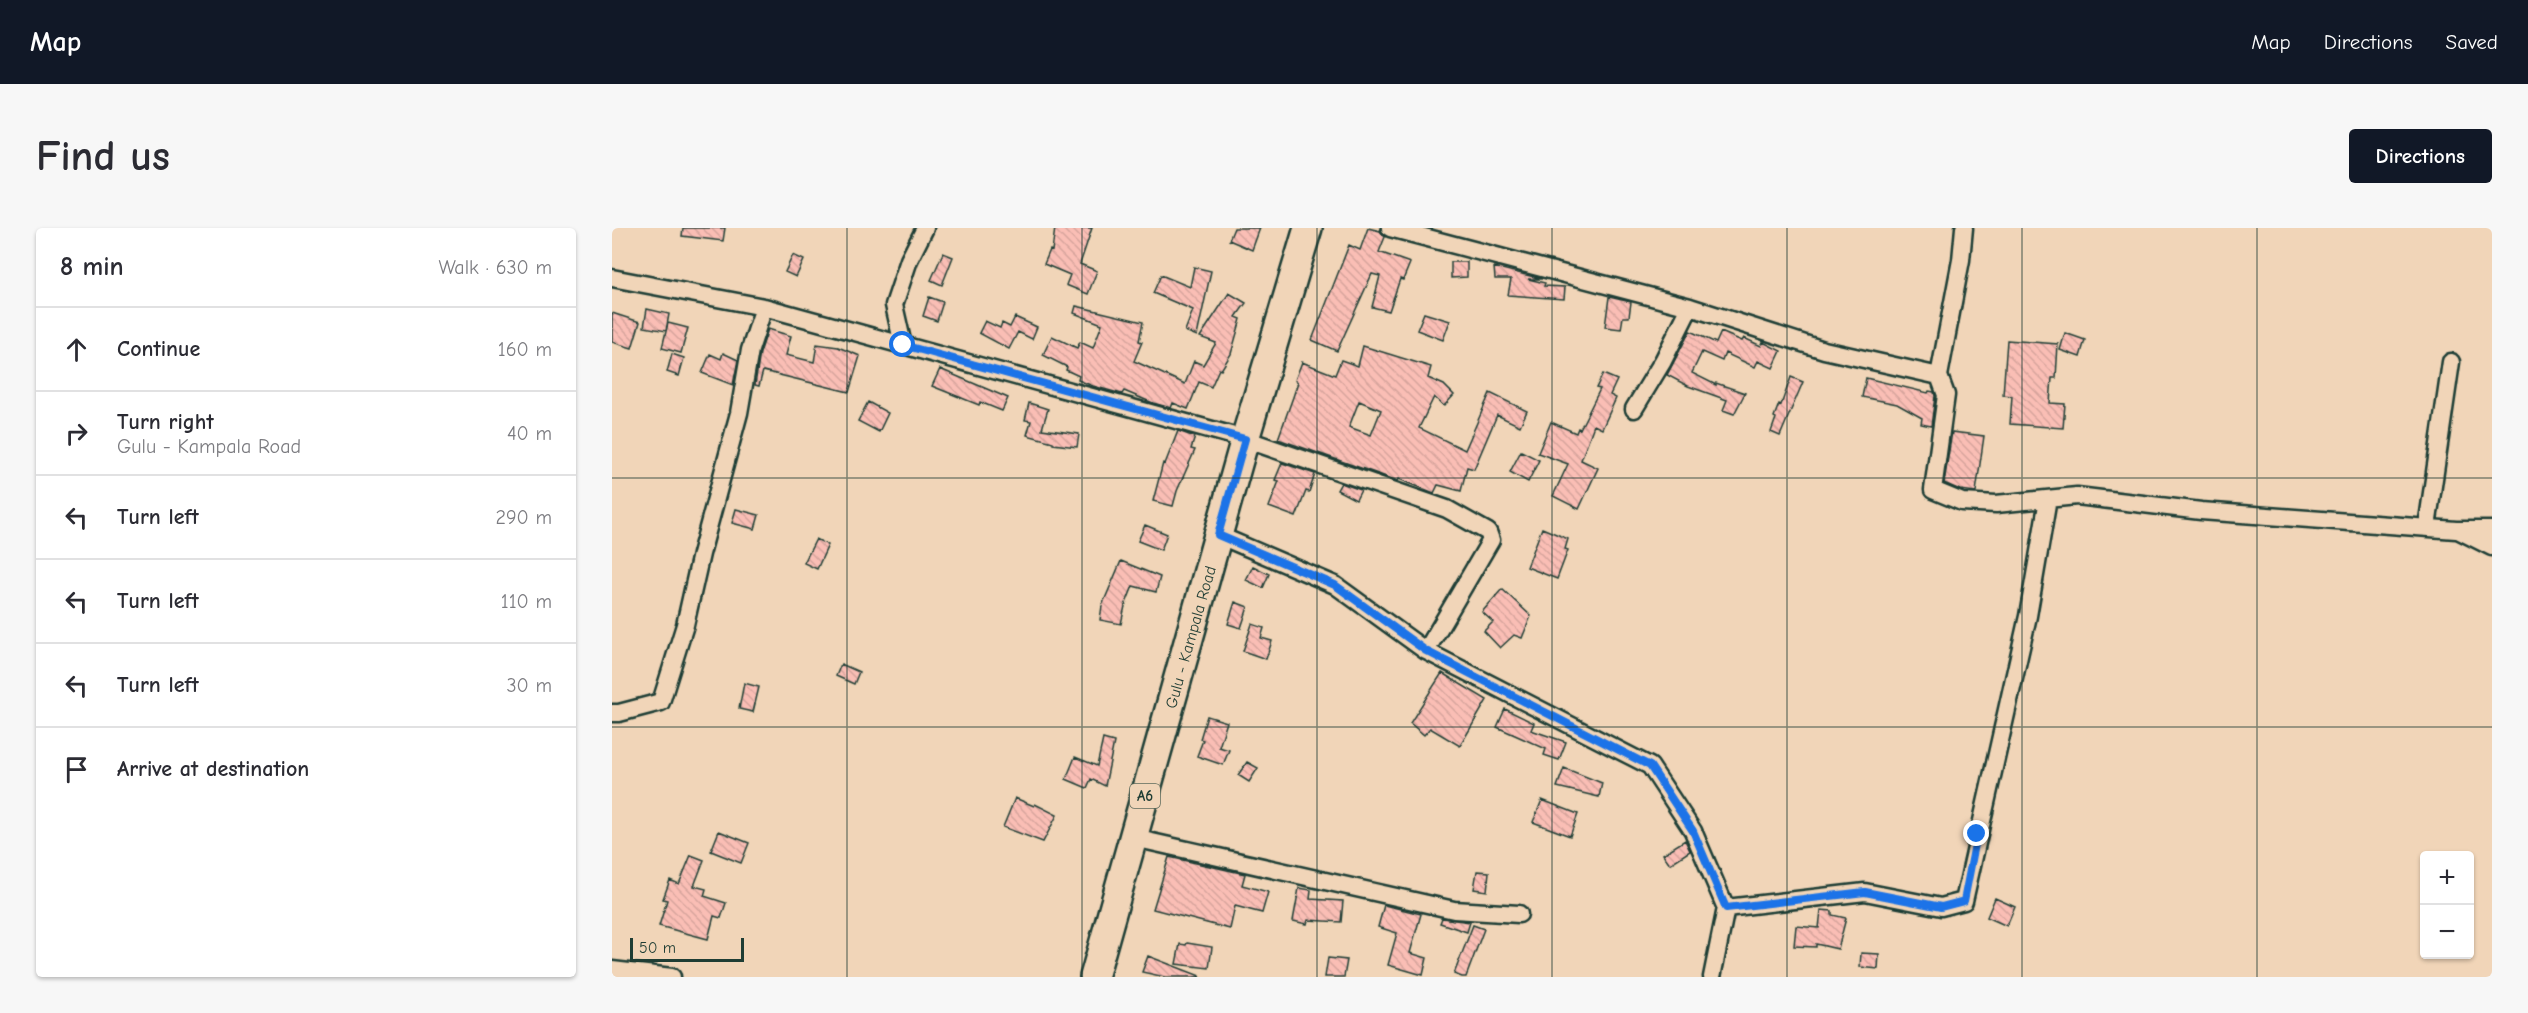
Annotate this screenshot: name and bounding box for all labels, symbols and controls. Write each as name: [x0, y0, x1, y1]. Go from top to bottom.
text: Map: [30, 26, 81, 58]
text: Map: [2251, 30, 2291, 54]
text: Directions: [2324, 30, 2413, 54]
text: Saved: [2446, 30, 2498, 54]
button: Directions: [2349, 129, 2492, 183]
text: Find us: [36, 132, 170, 181]
text: 8 min: [60, 252, 124, 282]
text: Walk · 630 m: [438, 256, 552, 279]
route start: [889, 331, 915, 357]
icon: ahead: [60, 333, 93, 366]
text: Continue: [117, 336, 200, 362]
text: 160 m: [498, 338, 552, 361]
text: Turn right: [117, 409, 214, 435]
icon: right: [60, 417, 93, 450]
text: 40 m: [507, 422, 552, 445]
text: Gulu - Kampala Road: [117, 435, 301, 458]
icon: left: [60, 501, 93, 534]
text: Turn left: [117, 504, 199, 530]
text: 290 m: [496, 506, 552, 529]
street label: Gulu - Kampala Road: [1162, 564, 1220, 711]
icon: left: [60, 585, 93, 618]
text: Turn left: [117, 588, 199, 614]
text: 110 m: [501, 590, 552, 613]
icon: left: [60, 669, 93, 702]
text: Turn left: [117, 672, 199, 698]
text: 30 m: [506, 674, 552, 697]
icon: arrive: [60, 753, 93, 786]
text: Arrive at destination: [117, 756, 309, 782]
road number: A6: [1130, 784, 1160, 808]
route end: [1963, 820, 1989, 846]
map controls: [2420, 851, 2474, 959]
button: +: [2420, 851, 2474, 905]
button: −: [2420, 905, 2474, 959]
scale bar: [630, 935, 744, 962]
text: 50 m: [639, 939, 676, 957]

